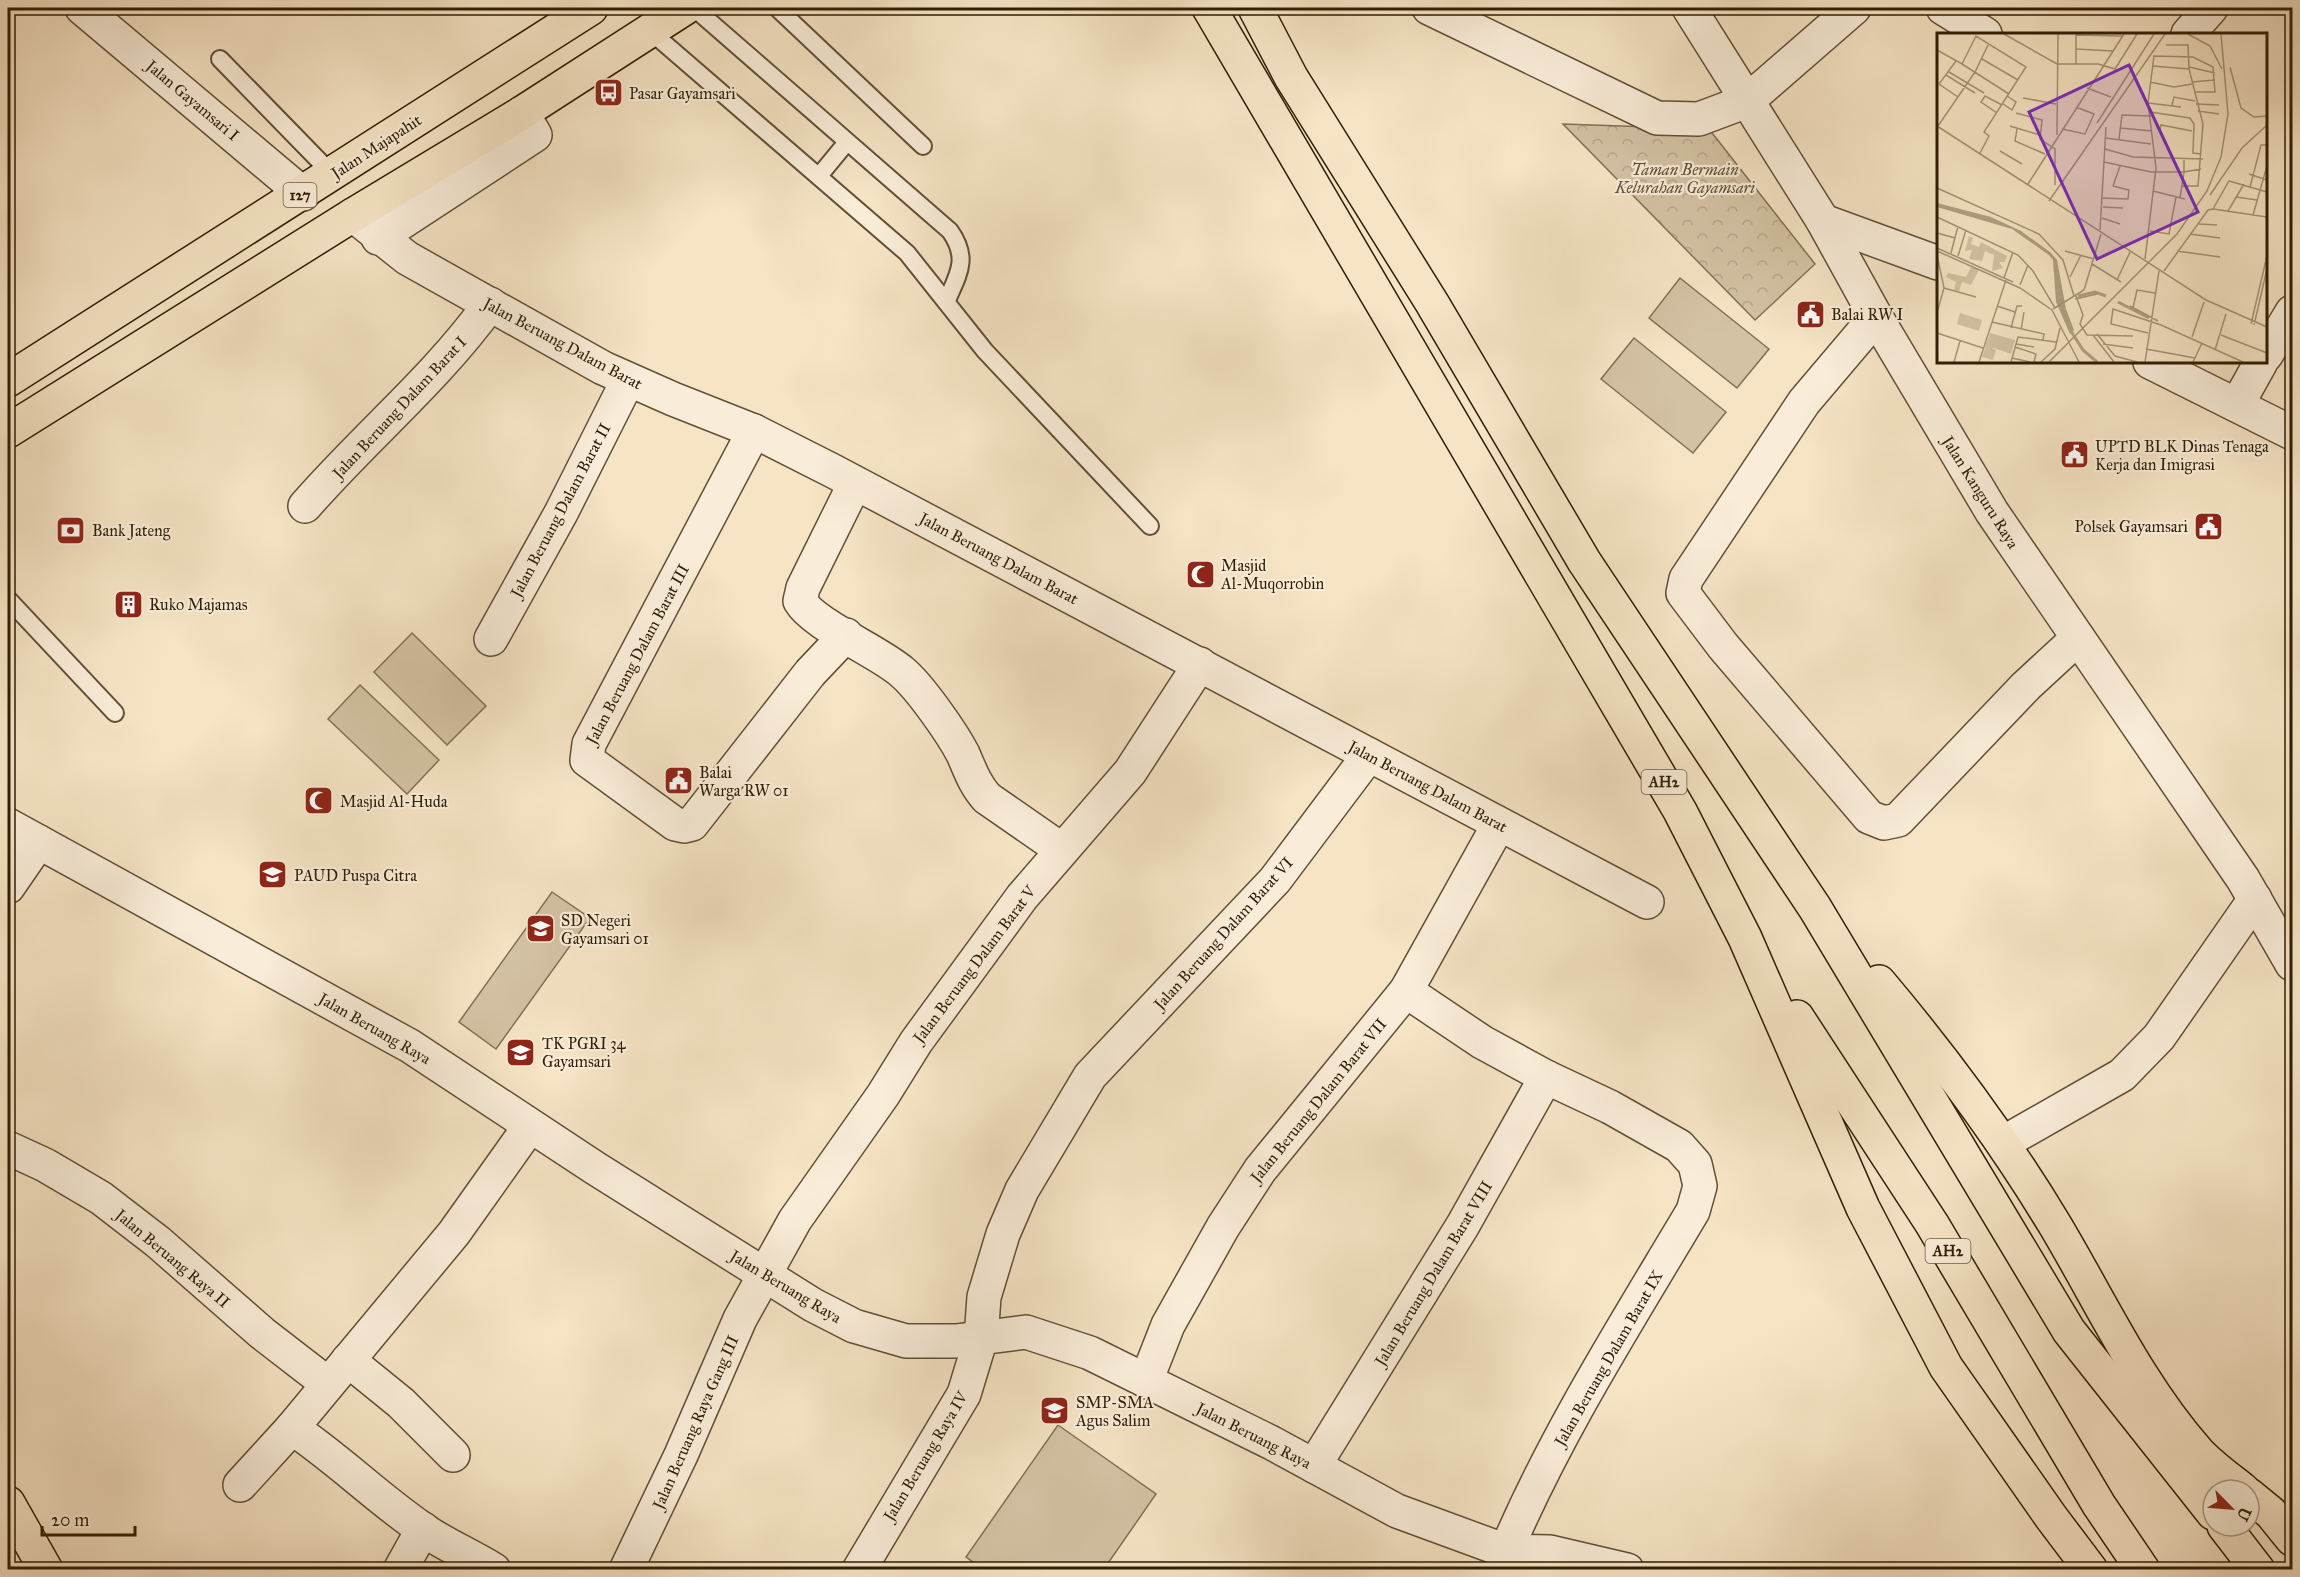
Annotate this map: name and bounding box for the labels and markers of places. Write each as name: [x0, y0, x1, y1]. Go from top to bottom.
bus stop icon: Pasar Gayamsari: [592, 77, 624, 109]
place label: Pasar Gayamsari: [629, 84, 736, 103]
public building icon: Balai RW I: [1794, 298, 1826, 330]
place label: Balai RW I: [1831, 305, 1904, 324]
place label: UPTD BLK Dinas Tenaga Kerja dan Imigrasi: [2095, 437, 2269, 475]
public building icon: UPTD BLK Dinas Tenaga Kerja dan Imigrasi: [2058, 439, 2090, 471]
public building icon: Polsek Gayamsari: [2193, 510, 2225, 542]
bank icon: Bank Jateng: [55, 514, 87, 546]
place label: Polsek Gayamsari: [2075, 517, 2189, 536]
place label: Bank Jateng: [92, 521, 171, 541]
place label: Masjid Al-Muqorrobin: [1220, 556, 1325, 594]
mosque icon: Masjid Al-Muqorrobin: [1184, 558, 1216, 590]
building icon: Ruko Majamas: [112, 588, 144, 620]
place label: Ruko Majamas: [149, 595, 248, 614]
place label: Balai Warga RW 01: [699, 763, 789, 801]
public building icon: Balai Warga RW 01: [662, 765, 694, 797]
mosque icon: Masjid Al-Huda: [303, 785, 335, 817]
place label: Masjid Al-Huda: [340, 792, 448, 811]
school or university icon: PAUD Puspa Citra: [257, 859, 289, 891]
place label: PAUD Puspa Citra: [294, 866, 417, 885]
place label: SD Negeri Gayamsari 01: [561, 911, 649, 948]
school or university icon: SD Negeri Gayamsari 01: [524, 913, 556, 945]
place label: TK PGRI 34 Gayamsari: [542, 1034, 627, 1071]
school or university icon: TK PGRI 34 Gayamsari: [505, 1036, 537, 1068]
place label: SMP-SMA Agus Salim: [1075, 1393, 1154, 1431]
school or university icon: SMP-SMA Agus Salim: [1039, 1395, 1071, 1427]

